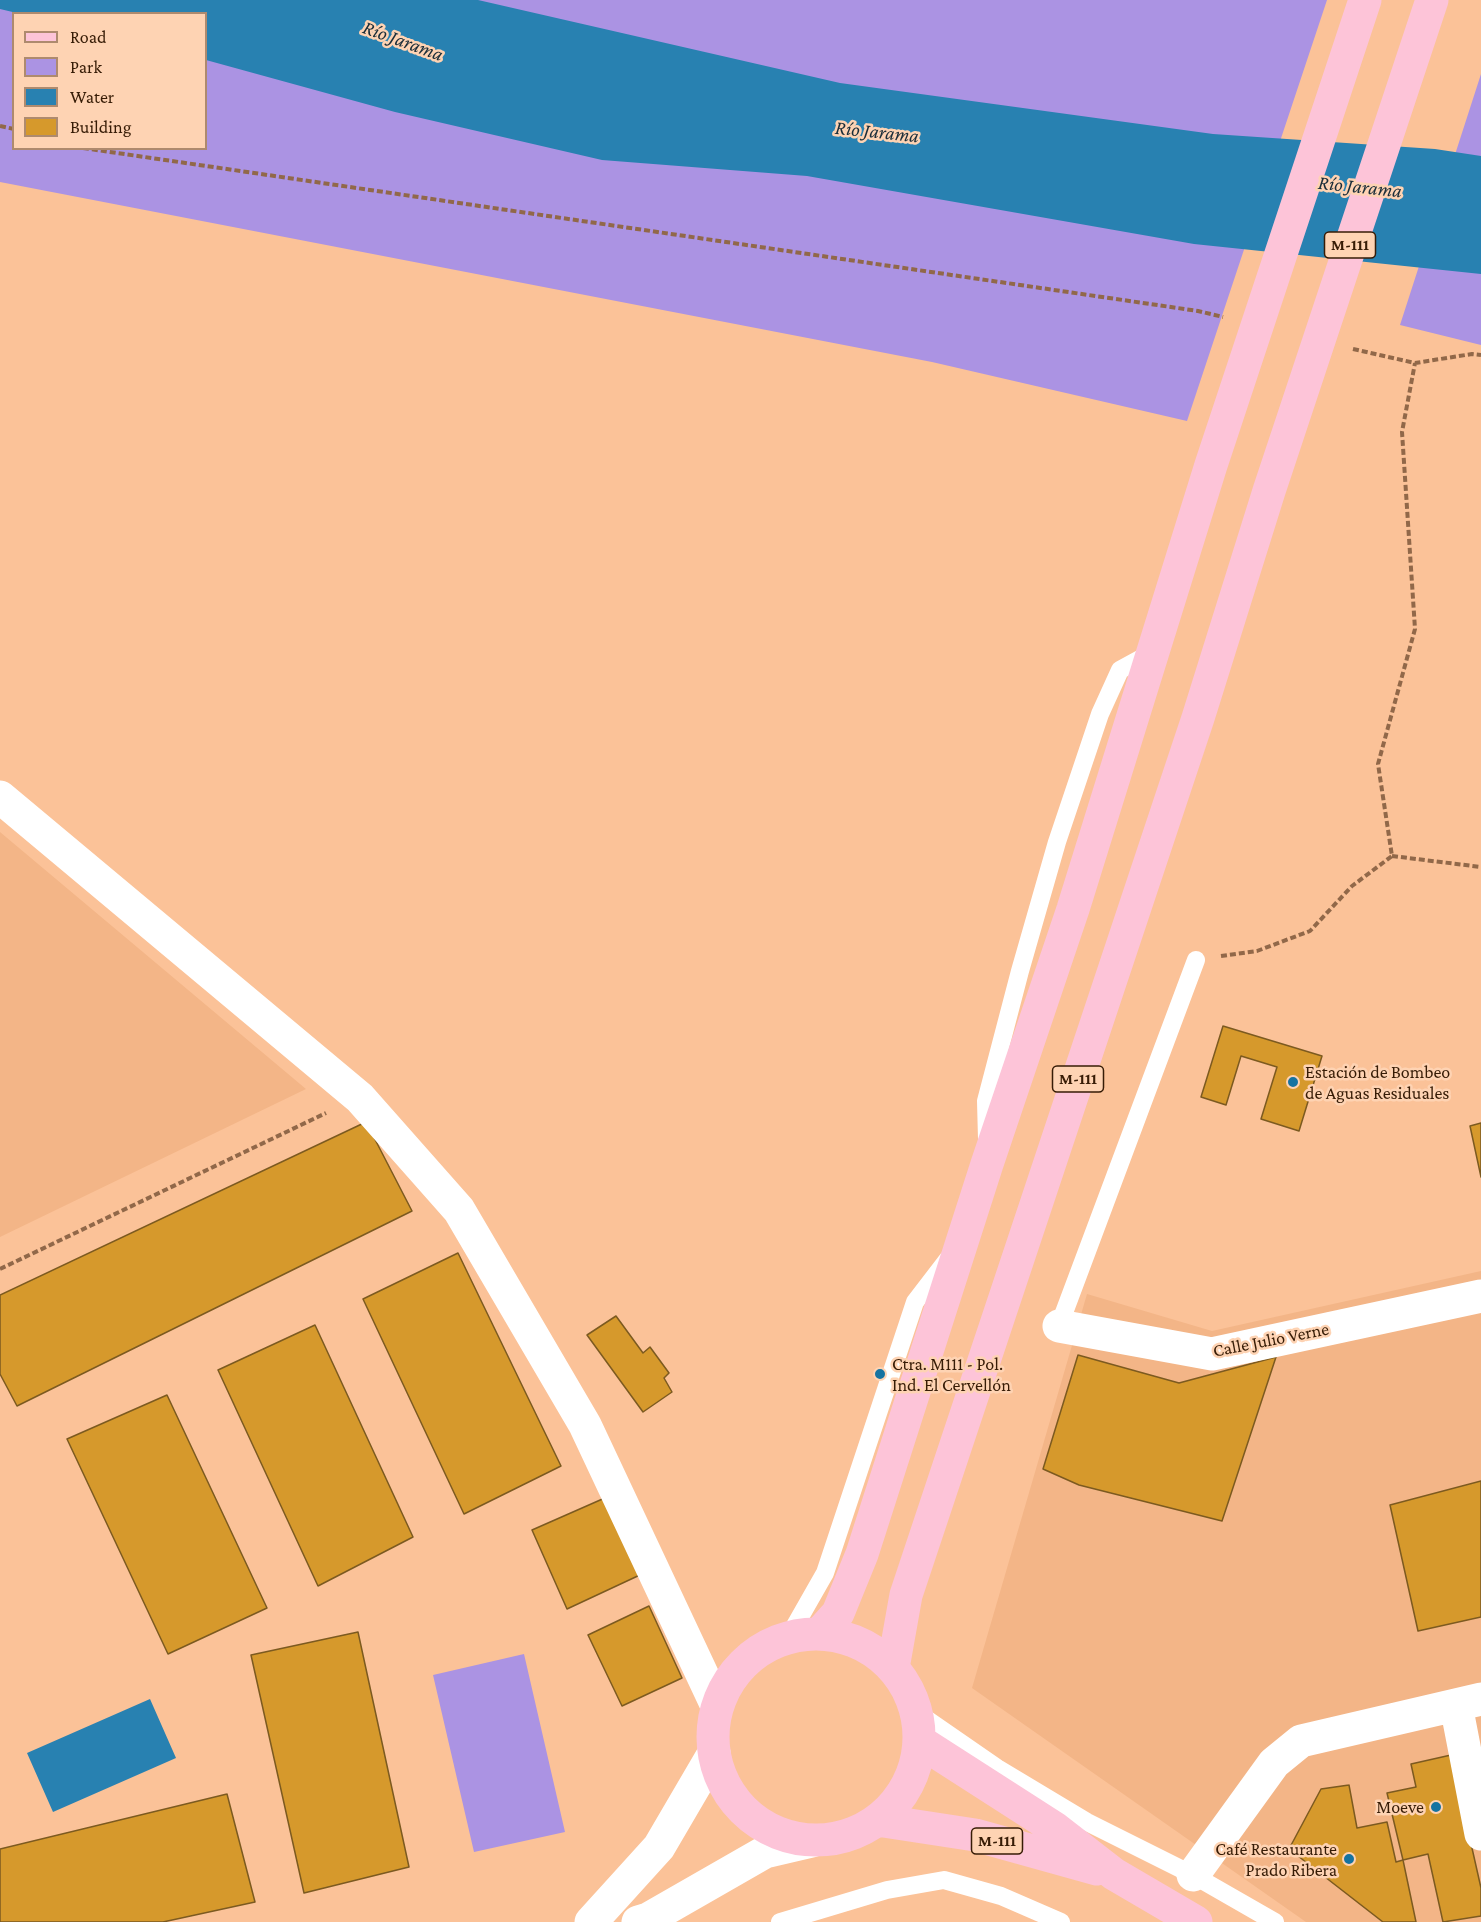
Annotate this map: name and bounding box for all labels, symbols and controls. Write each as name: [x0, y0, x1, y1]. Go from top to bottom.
legend: [12, 12, 207, 150]
water label: Río Jarama: [359, 15, 447, 67]
text: Road: [70, 27, 107, 47]
text: Park: [70, 57, 102, 77]
text: Water: [70, 87, 114, 107]
water label: Río Jarama: [834, 116, 920, 148]
text: Building: [70, 117, 131, 137]
water label: Río Jarama: [1317, 171, 1403, 203]
road number: M-111: [1324, 232, 1376, 258]
place label: Estación de Bombeo de Aguas Residuales: [1305, 1061, 1450, 1104]
road number: M-111: [1052, 1066, 1104, 1092]
marker: Estación de Bombeo de Aguas Residuales: [1286, 1075, 1300, 1089]
street label: Calle Julio Verne: [1211, 1318, 1331, 1362]
place label: Ctra. M111 - Pol. Ind. El Cervellón: [892, 1353, 1011, 1396]
marker: Ctra. M111 - Pol. Ind. El Cervellón: [873, 1367, 887, 1381]
place label: Moeve: [1376, 1796, 1424, 1818]
marker: Moeve: [1429, 1800, 1443, 1814]
road number: M-111: [972, 1828, 1022, 1854]
place label: Café Restaurante Prado Ribera: [1215, 1838, 1337, 1880]
marker: Café Restaurante Prado Ribera: [1342, 1852, 1356, 1866]

